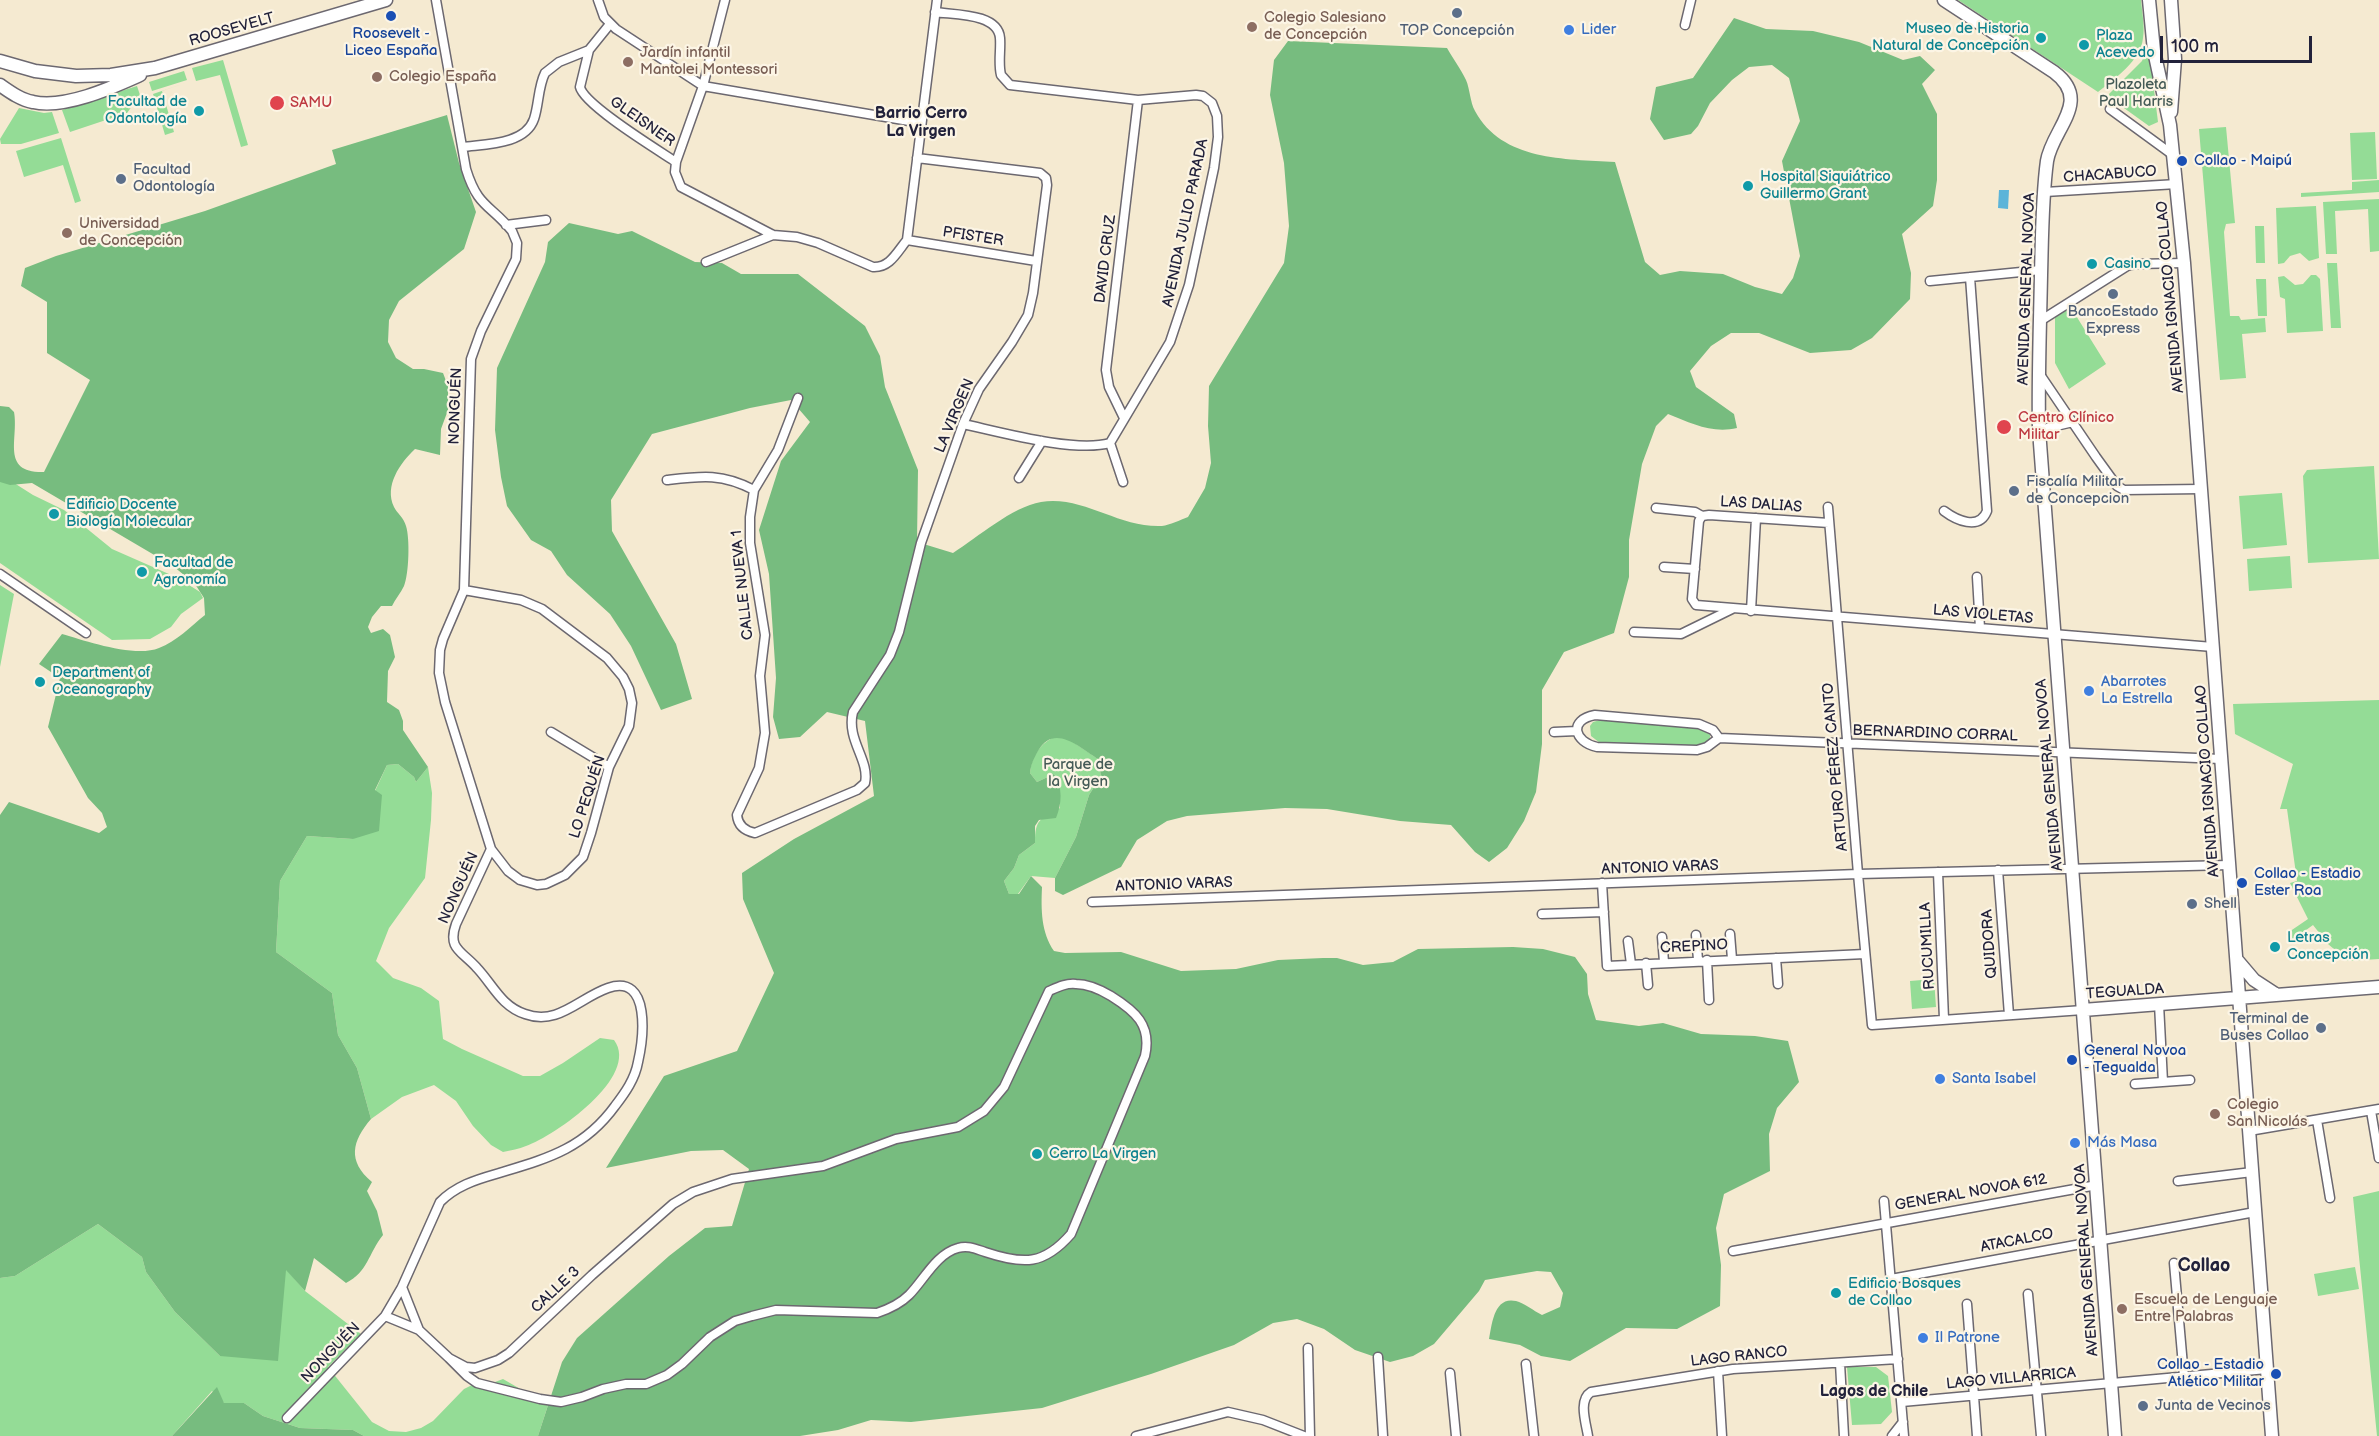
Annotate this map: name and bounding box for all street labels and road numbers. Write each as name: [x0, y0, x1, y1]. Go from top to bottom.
street label: ROOSEVELT: [187, 9, 277, 51]
street label: GLEISNER: [606, 93, 678, 151]
street label: AVENIDA JULIO PARADA: [1159, 137, 1213, 309]
street label: CHACABUCO: [2063, 163, 2157, 187]
street label: AVENIDA GENERAL NOVOA: [2015, 192, 2039, 386]
street label: AVENIDA IGNACIO COLLAO: [2154, 200, 2188, 394]
street label: DAVID CRUZ: [1092, 214, 1120, 304]
street label: PFISTER: [941, 223, 1005, 251]
street label: NONGUÉN: [446, 367, 466, 445]
street label: LA VIRGEN: [931, 376, 979, 456]
street label: LAS DALIAS: [1719, 493, 1803, 517]
street label: CALLE NUEVA 1: [728, 529, 758, 641]
street label: LAS VIOLETAS: [1932, 602, 2034, 628]
street label: AVENIDA GENERAL NOVOA: [2033, 678, 2067, 872]
street label: ARTURO PÉREZ CANTO: [1820, 682, 1852, 852]
street label: AVENIDA IGNACIO COLLAO: [2192, 684, 2224, 878]
street label: BERNARDINO CORRAL: [1852, 722, 2018, 746]
street label: LO PEQUÉN: [566, 753, 610, 841]
street label: NONGUÉN: [435, 849, 483, 927]
street label: ANTONIO VARAS: [1601, 857, 1719, 879]
street label: ANTONIO VARAS: [1115, 874, 1233, 896]
street label: RUCUMILLA: [1917, 902, 1939, 990]
street label: QUIDORA: [1979, 909, 2001, 979]
street label: CREPINO: [1660, 936, 1728, 958]
street label: TEGUALDA: [2085, 980, 2165, 1004]
street label: AVENIDA GENERAL NOVOA: [2071, 1163, 2103, 1357]
street label: GENERAL NOVOA 612: [1894, 1171, 2048, 1215]
street label: ATACALCO: [1979, 1225, 2055, 1257]
street label: CALLE 3: [528, 1263, 584, 1317]
street label: NONGUÉN: [298, 1319, 364, 1387]
street label: LAGO RANCO: [1690, 1343, 1788, 1371]
street label: LAGO VILLARRICA: [1945, 1364, 2077, 1394]

